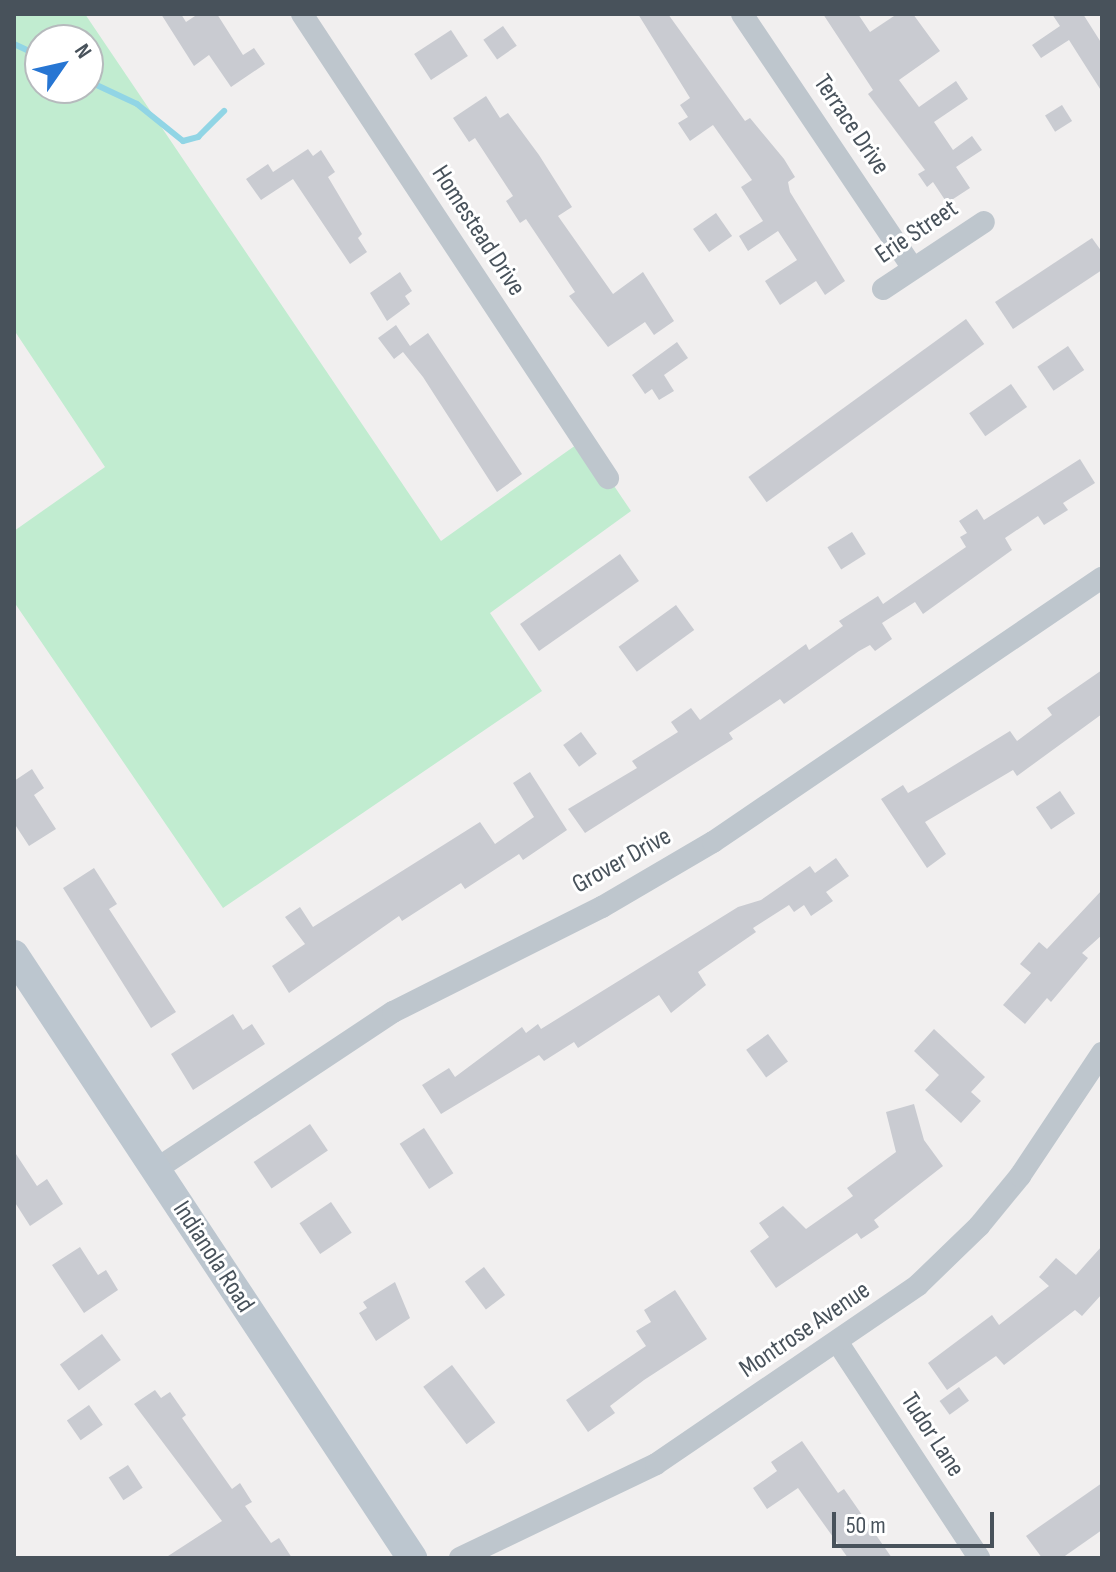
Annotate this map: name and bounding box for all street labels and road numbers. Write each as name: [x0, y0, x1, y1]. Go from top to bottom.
street label: Terrace Drive: [806, 69, 896, 181]
street label: Homestead Drive: [424, 160, 532, 302]
street label: Erie Street: [870, 193, 964, 271]
street label: Grover Drive: [567, 821, 677, 901]
street label: Indianola Road: [166, 1196, 260, 1318]
street label: Montrose Avenue: [734, 1275, 876, 1385]
street label: Tudor Lane: [893, 1387, 971, 1483]

